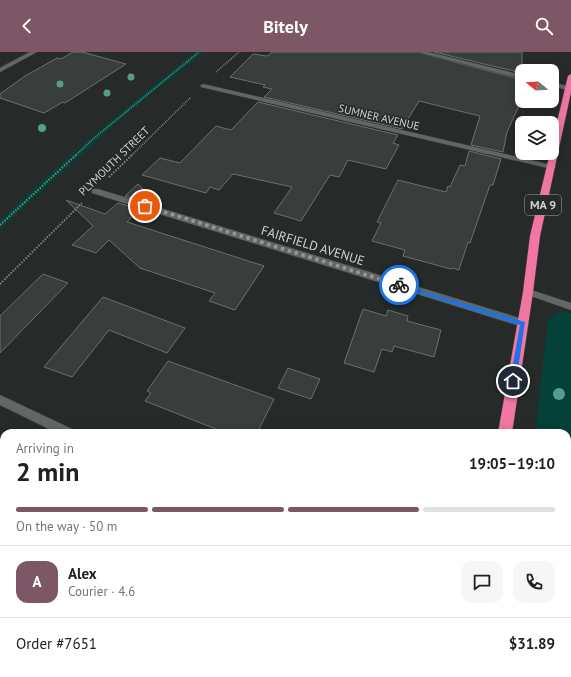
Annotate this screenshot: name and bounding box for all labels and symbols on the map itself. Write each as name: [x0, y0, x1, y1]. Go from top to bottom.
north arrow: [515, 64, 559, 108]
street label: SUMNER AVENUE: [337, 101, 421, 133]
street label: PLYMOUTH STREET: [76, 124, 152, 198]
pin: [128, 189, 162, 223]
road number: MA 9: [525, 195, 561, 215]
street label: FAIRFIELD AVENUE: [259, 222, 367, 269]
courier: [379, 265, 419, 305]
pin: [496, 364, 530, 398]

